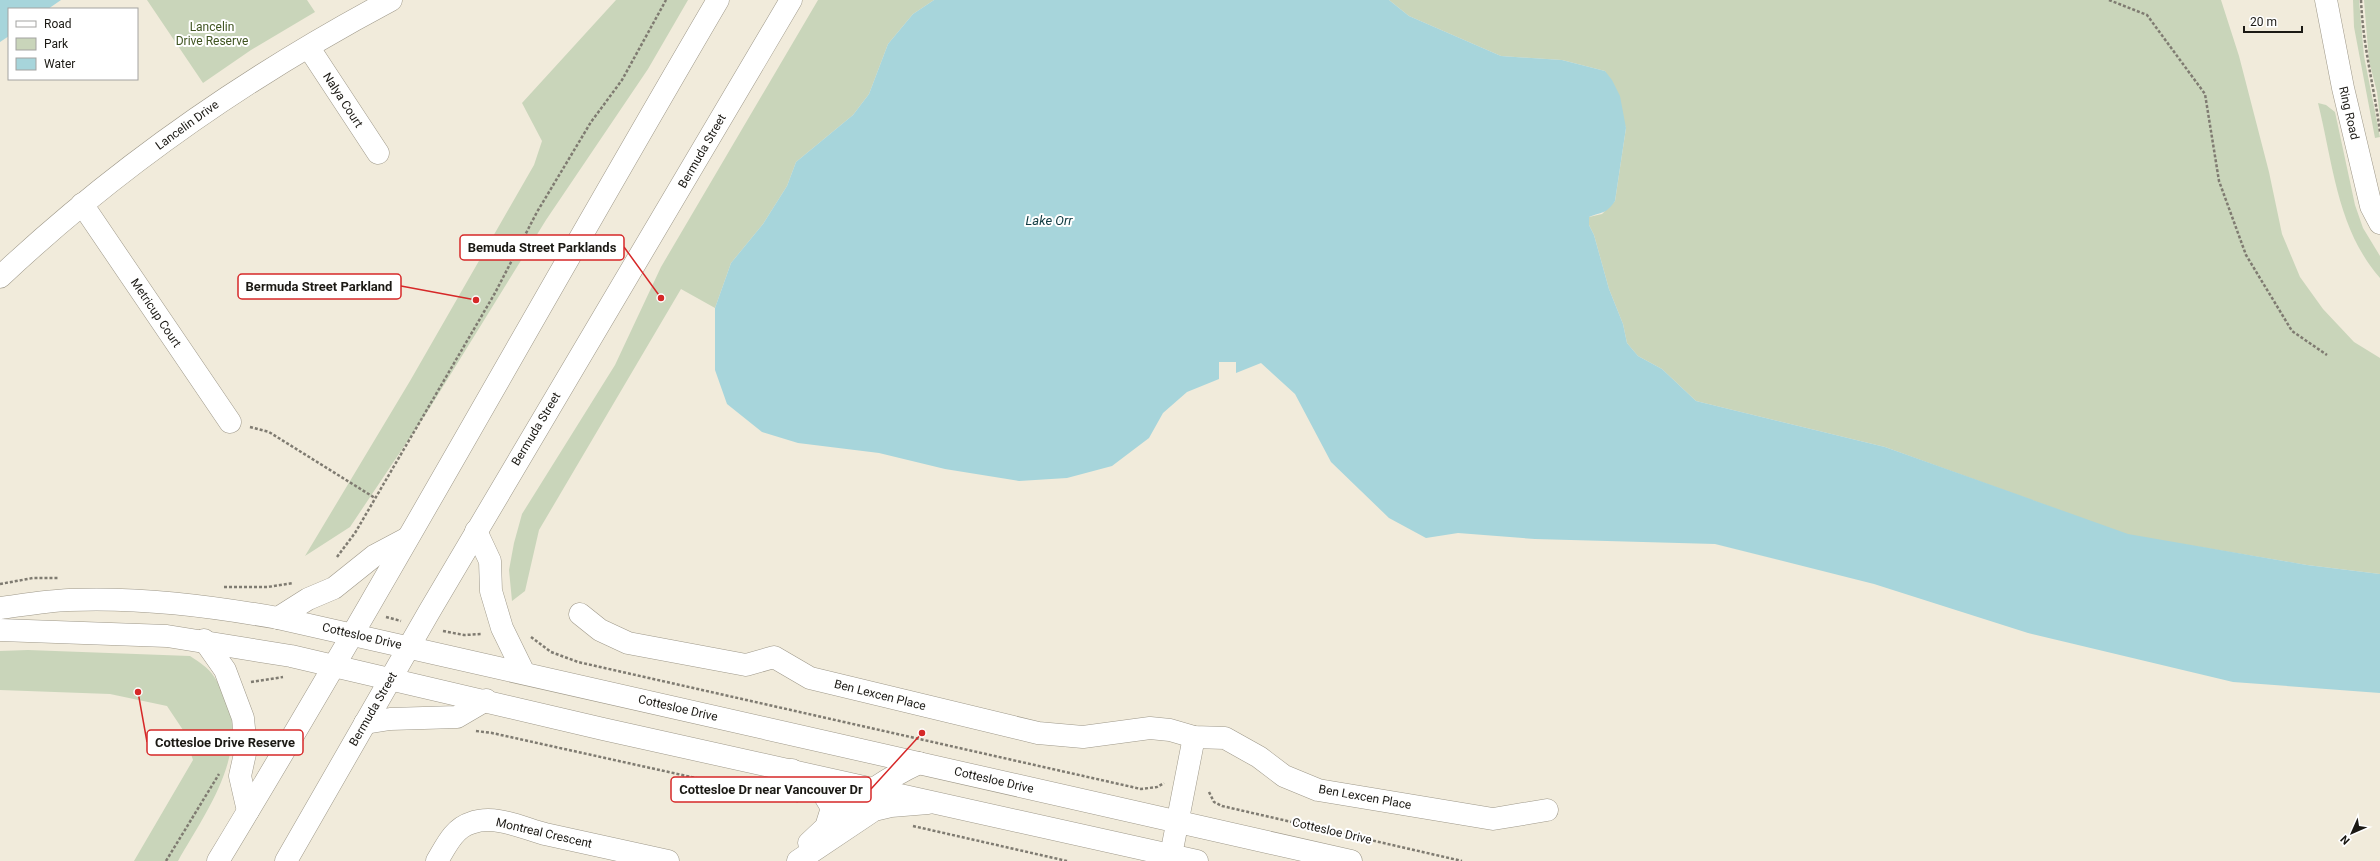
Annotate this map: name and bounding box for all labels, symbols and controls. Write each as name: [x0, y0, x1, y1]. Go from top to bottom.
legend: [8, 8, 138, 80]
scale bar: [2244, 8, 2302, 34]
text: 20 m: [2250, 15, 2277, 29]
text: Road: [44, 17, 72, 31]
park label: Lancelin Drive Reserve: [176, 20, 248, 48]
text: Park: [44, 37, 69, 51]
text: Water: [44, 57, 75, 71]
street label: Nalya Court: [320, 70, 366, 130]
street label: Ring Road: [2336, 85, 2362, 141]
street label: Lancelin Drive: [153, 97, 221, 153]
street label: Bermuda Street: [675, 112, 729, 190]
water label: Lake Orr: [1025, 213, 1073, 228]
callout: Bemuda Street Parklands: [460, 235, 624, 260]
text: Bemuda Street Parklands: [468, 240, 617, 255]
callout: Bermuda Street Parkland: [238, 274, 401, 299]
street label: Metricup Court: [128, 276, 184, 350]
text: Bermuda Street Parkland: [246, 279, 392, 294]
street label: Bermuda Street: [509, 390, 563, 468]
street label: Cottesloe Drive: [321, 620, 403, 652]
street label: Bermuda Street: [346, 670, 400, 748]
street label: Ben Lexcen Place: [833, 677, 927, 713]
street label: Cottesloe Drive: [637, 692, 719, 724]
callout: Cottesloe Drive Reserve: [147, 730, 303, 755]
text: Cottesloe Drive Reserve: [155, 735, 295, 750]
street label: Cottesloe Drive: [953, 764, 1035, 796]
callout: Cottesloe Dr near Vancouver Dr: [671, 777, 871, 802]
text: Cottesloe Dr near Vancouver Dr: [679, 782, 863, 797]
street label: Ben Lexcen Place: [1317, 782, 1413, 812]
north arrow: [2332, 813, 2372, 853]
street label: Montreal Crescent: [495, 815, 593, 851]
street label: Cottesloe Drive: [1291, 815, 1373, 847]
text: N: [2338, 832, 2353, 847]

